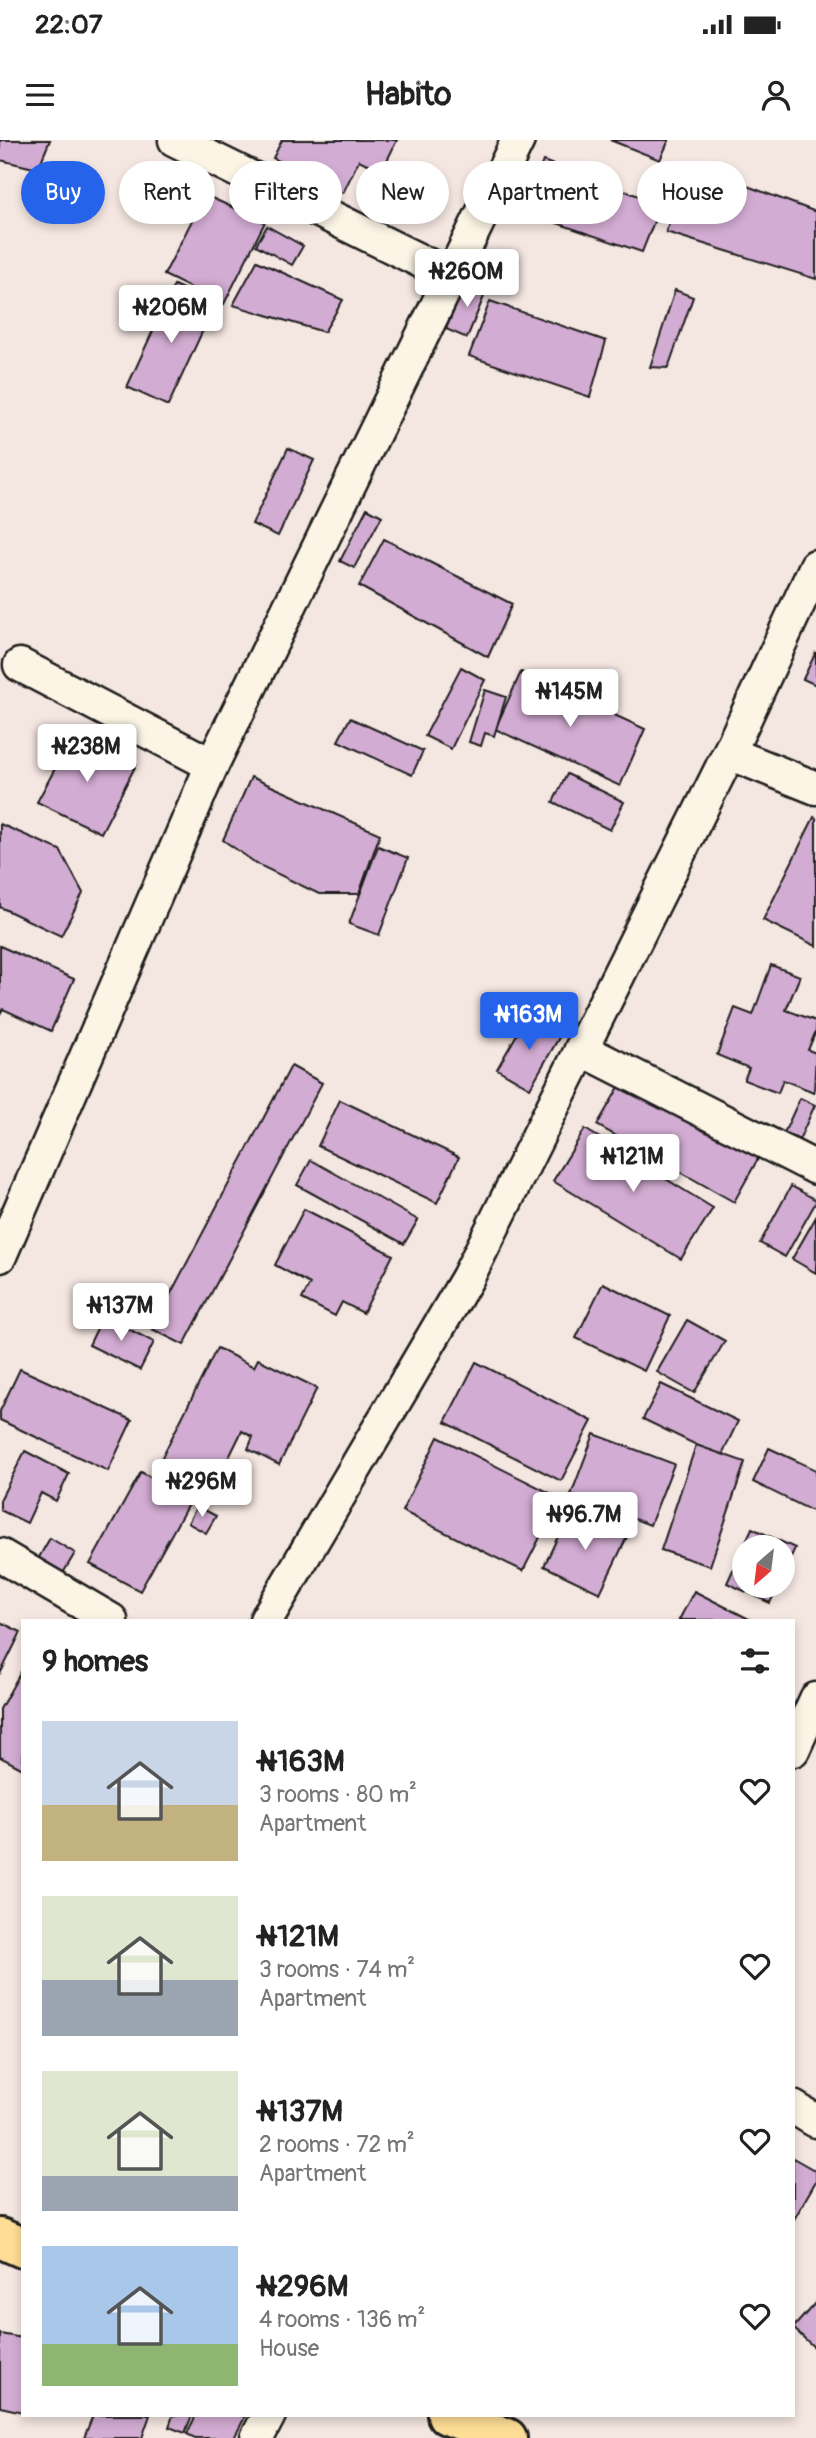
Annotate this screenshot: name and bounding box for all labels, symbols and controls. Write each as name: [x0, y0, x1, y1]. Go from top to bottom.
text: 22:07: [35, 9, 103, 41]
text: Habito: [365, 75, 451, 115]
icon: menu: [21, 76, 59, 114]
icon: person: [757, 76, 795, 114]
chip: Buy: [21, 161, 105, 224]
chip: Rent: [119, 161, 215, 224]
chip: Filters: [229, 161, 342, 224]
chip: New: [356, 161, 449, 224]
chip: Apartment: [463, 161, 623, 224]
chip: House: [637, 161, 747, 224]
pin: ₦260M: [418, 250, 516, 309]
text: ₦260M: [431, 257, 503, 286]
pin: ₦206M: [122, 286, 220, 345]
text: ₦206M: [135, 293, 207, 322]
pin: ₦145M: [521, 670, 619, 729]
text: ₦145M: [537, 677, 603, 706]
pin: ₦238M: [38, 724, 136, 784]
text: ₦238M: [54, 732, 120, 761]
pin: ₦163M: [480, 992, 578, 1052]
text: ₦163M: [496, 1000, 562, 1029]
pin: ₦121M: [584, 1135, 682, 1194]
text: ₦121M: [602, 1142, 664, 1171]
pin: ₦137M: [72, 1284, 170, 1343]
text: ₦137M: [89, 1291, 153, 1320]
pin: ₦296M: [153, 1460, 251, 1519]
text: ₦296M: [168, 1467, 236, 1496]
pin: ₦96.7M: [528, 1492, 642, 1552]
text: ₦96.7M: [549, 1500, 621, 1529]
north arrow: [732, 1535, 794, 1598]
map controls: [732, 1535, 795, 1598]
icon: filters: [736, 1642, 774, 1680]
text: 9 homes: [42, 1643, 148, 1680]
text: ₦163M: [259, 1743, 345, 1780]
icon: home: [98, 1749, 182, 1833]
icon: heart: [736, 1772, 774, 1810]
text: 3 rooms · 80 m²: [259, 1780, 417, 1809]
text: Apartment: [259, 1809, 366, 1838]
text: ₦121M: [259, 1918, 339, 1955]
icon: home: [98, 1924, 182, 2008]
icon: heart: [736, 1947, 774, 1985]
text: 3 rooms · 74 m²: [259, 1955, 415, 1984]
text: Apartment: [259, 1984, 366, 2013]
text: ₦137M: [259, 2093, 343, 2130]
icon: home: [98, 2099, 182, 2183]
icon: heart: [736, 2122, 774, 2160]
text: 2 rooms · 72 m²: [259, 2130, 415, 2159]
text: Apartment: [259, 2159, 366, 2188]
text: ₦296M: [259, 2268, 348, 2305]
icon: home: [98, 2274, 182, 2358]
icon: heart: [736, 2297, 774, 2335]
text: 4 rooms · 136 m²: [259, 2305, 425, 2334]
text: House: [259, 2334, 319, 2363]

